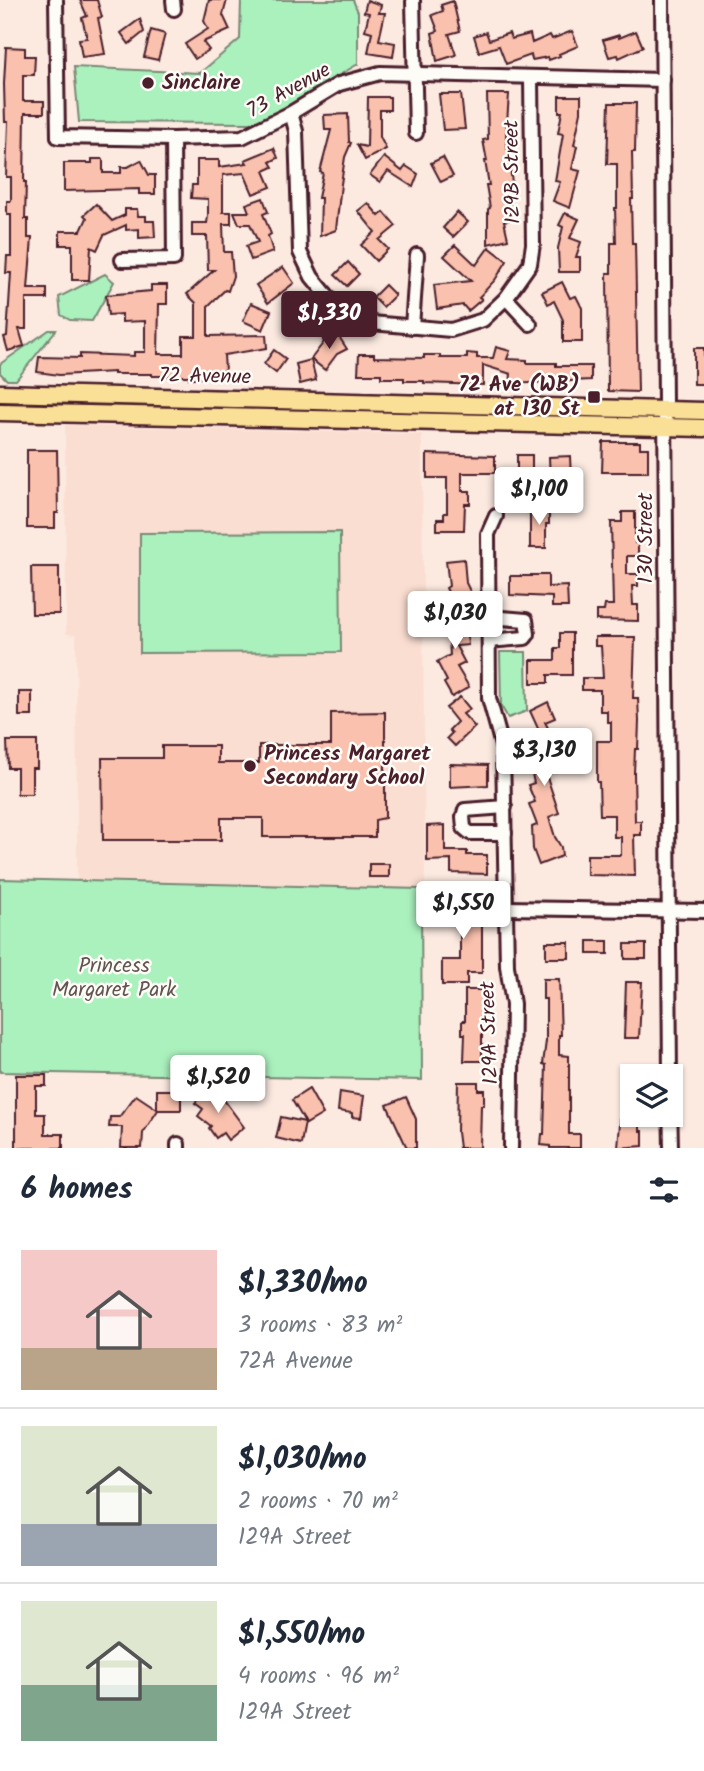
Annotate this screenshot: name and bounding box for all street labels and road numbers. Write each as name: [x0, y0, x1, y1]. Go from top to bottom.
street label: 73 Avenue: [241, 54, 338, 128]
street label: 129B Street: [496, 119, 530, 224]
street label: 72 Avenue: [159, 360, 252, 394]
street label: 130 Street: [630, 492, 663, 583]
street label: 129A Street: [472, 980, 508, 1085]

